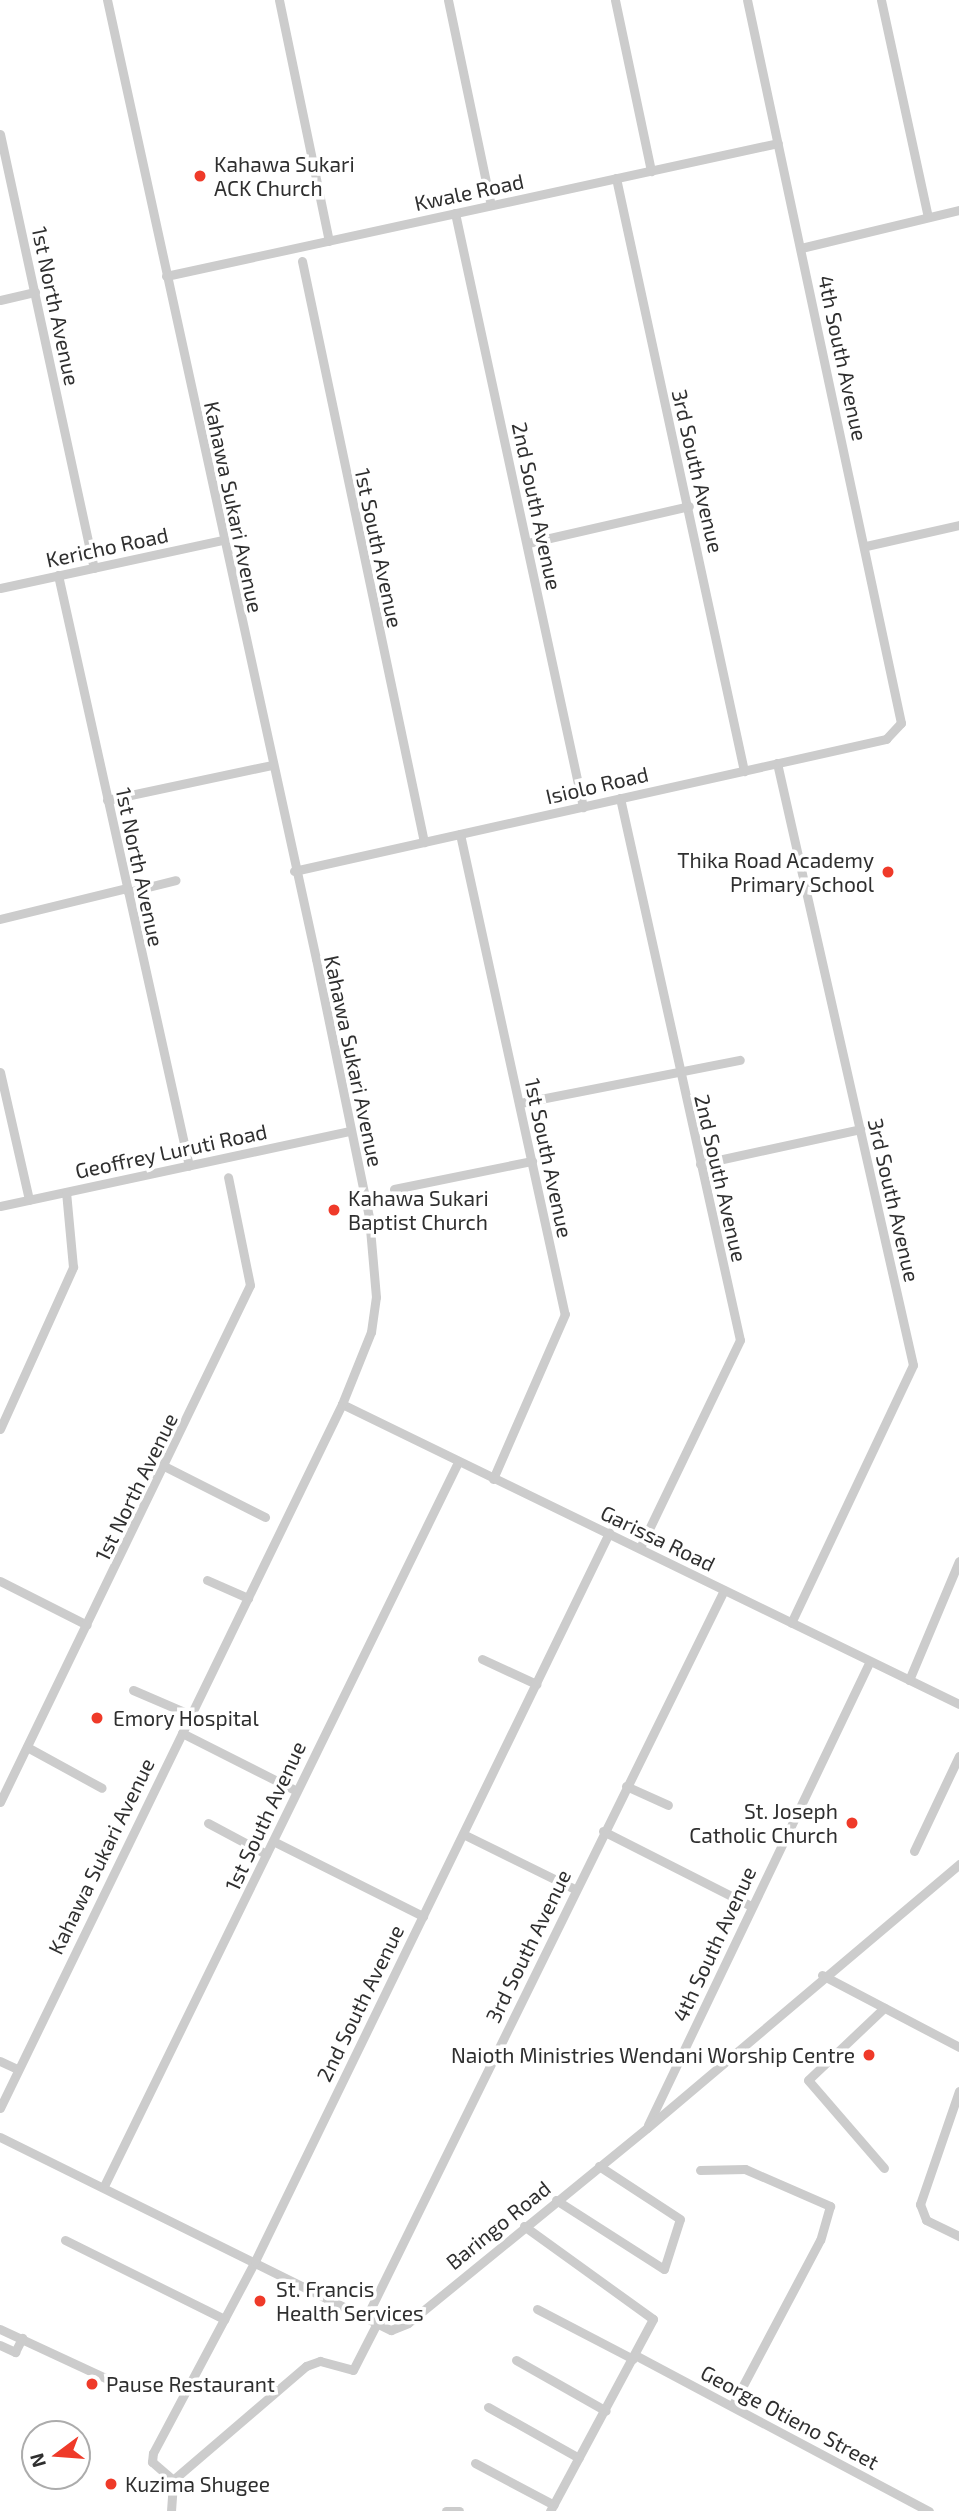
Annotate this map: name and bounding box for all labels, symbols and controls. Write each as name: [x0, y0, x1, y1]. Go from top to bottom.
place label: Kahawa Sukari ACK Church: [214, 151, 355, 201]
marker: Kahawa Sukari ACK Church: [192, 168, 208, 184]
street label: Kwale Road: [412, 168, 526, 216]
street label: 1st North Avenue: [27, 224, 85, 388]
street label: 4th South Avenue: [813, 273, 873, 443]
street label: 3rd South Avenue: [667, 387, 729, 555]
street label: Kahawa Sukari Avenue: [199, 399, 269, 615]
street label: 2nd South Avenue: [507, 419, 567, 593]
street label: 1st South Avenue: [350, 466, 408, 630]
street label: Kericho Road: [43, 522, 171, 572]
street label: Isiolo Road: [543, 761, 651, 809]
street label: 1st North Avenue: [111, 785, 169, 949]
place label: Thika Road Academy Primary School: [677, 847, 874, 897]
marker: Thika Road Academy Primary School: [880, 864, 896, 880]
street label: Kahawa Sukari Avenue: [319, 953, 389, 1169]
street label: 1st South Avenue: [520, 1076, 578, 1240]
street label: 2nd South Avenue: [689, 1092, 753, 1264]
street label: 3rd South Avenue: [863, 1116, 925, 1284]
street label: Geoffrey Luruti Road: [73, 1118, 269, 1184]
place label: Kahawa Sukari Baptist Church: [348, 1185, 489, 1235]
marker: Kahawa Sukari Baptist Church: [326, 1202, 342, 1218]
street label: 1st North Avenue: [89, 1409, 183, 1565]
street label: Garissa Road: [597, 1499, 719, 1577]
place label: Emory Hospital: [113, 1705, 259, 1731]
marker: Emory Hospital: [87, 1708, 107, 1728]
street label: 1st South Avenue: [219, 1737, 311, 1895]
street label: Kahawa Sukari Avenue: [42, 1754, 160, 1958]
place label: St. Joseph Catholic Church: [689, 1798, 838, 1848]
marker: St. Joseph Catholic Church: [844, 1815, 860, 1831]
street label: 4th South Avenue: [667, 1862, 761, 2026]
street label: 3rd South Avenue: [480, 1865, 576, 2027]
street label: 2nd South Avenue: [311, 1920, 409, 2086]
place label: Naioth Ministries Wendani Worship Centre: [450, 2042, 855, 2068]
marker: Naioth Ministries Wendani Worship Centre: [861, 2047, 877, 2063]
street label: Baringo Road: [441, 2175, 555, 2275]
place label: St. Francis Health Services: [276, 2276, 424, 2326]
marker: St. Francis Health Services: [250, 2291, 270, 2311]
street label: George Otieno Street: [697, 2359, 883, 2475]
place label: Pause Restaurant: [106, 2371, 275, 2397]
marker: Pause Restaurant: [84, 2376, 100, 2392]
north arrow: [21, 2420, 91, 2490]
text: N: [24, 2451, 50, 2470]
place label: Kuzima Shugee: [125, 2471, 270, 2497]
marker: Kuzima Shugee: [103, 2476, 119, 2492]

